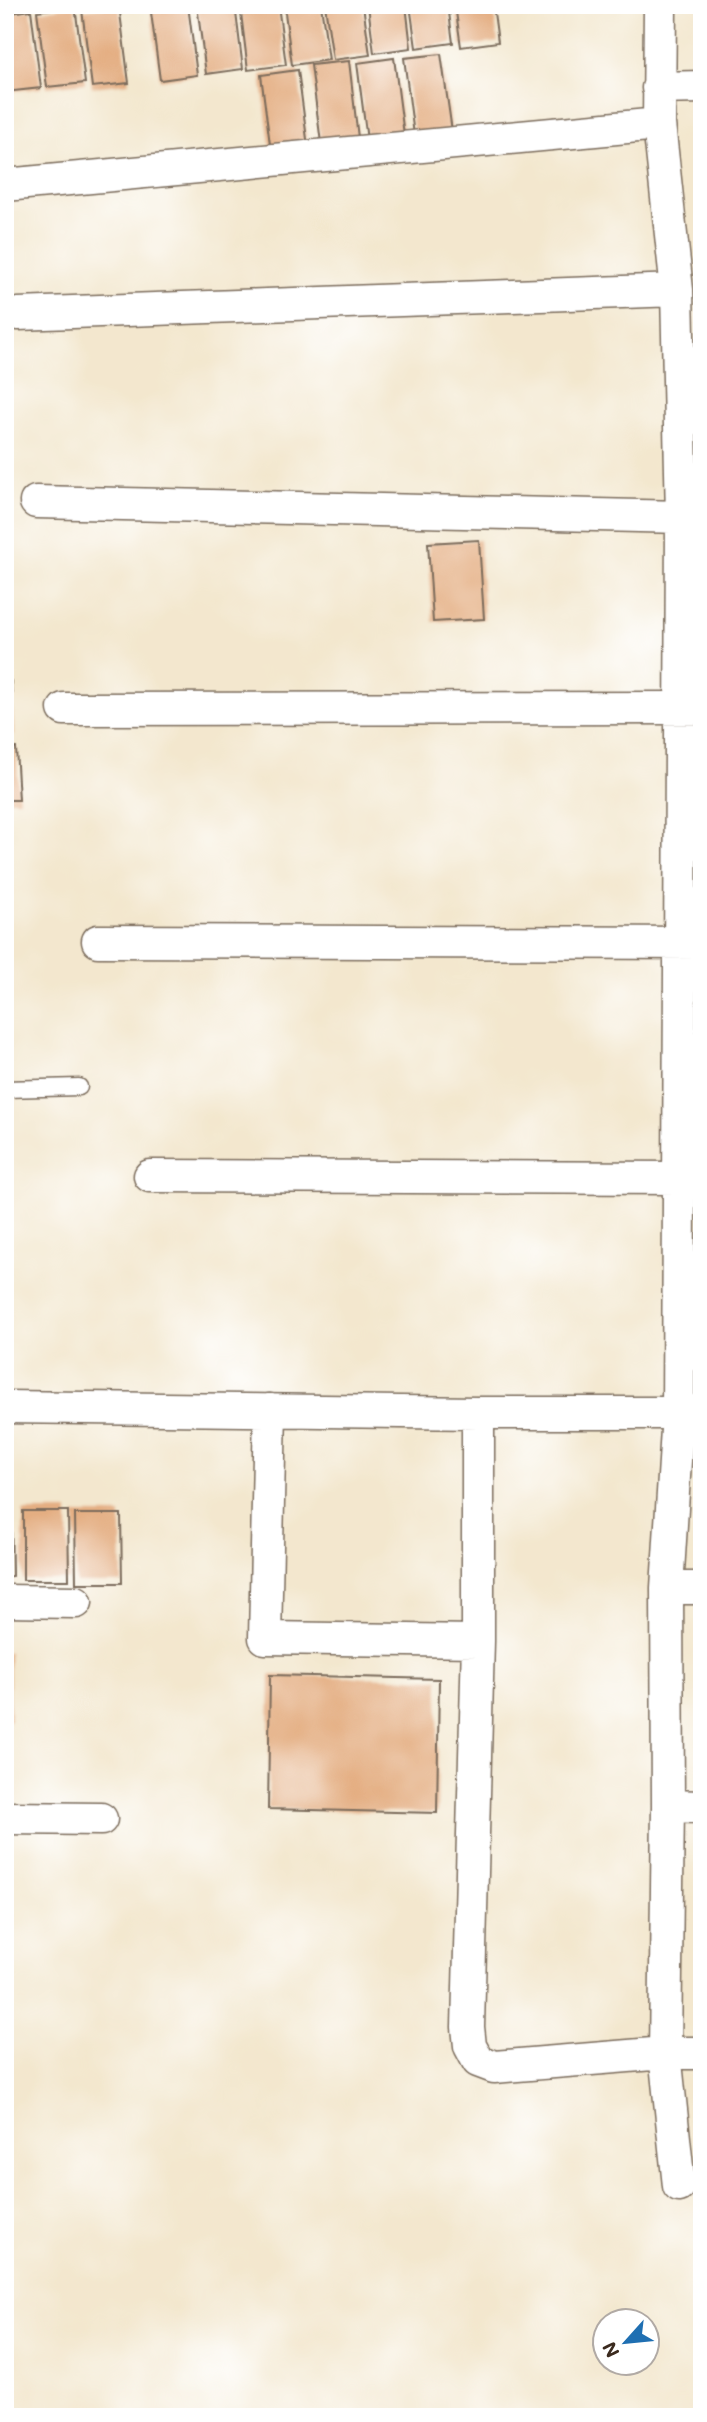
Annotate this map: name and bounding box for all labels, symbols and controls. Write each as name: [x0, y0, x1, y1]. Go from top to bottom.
north arrow: [592, 2306, 662, 2376]
text: N: [596, 2338, 625, 2362]

